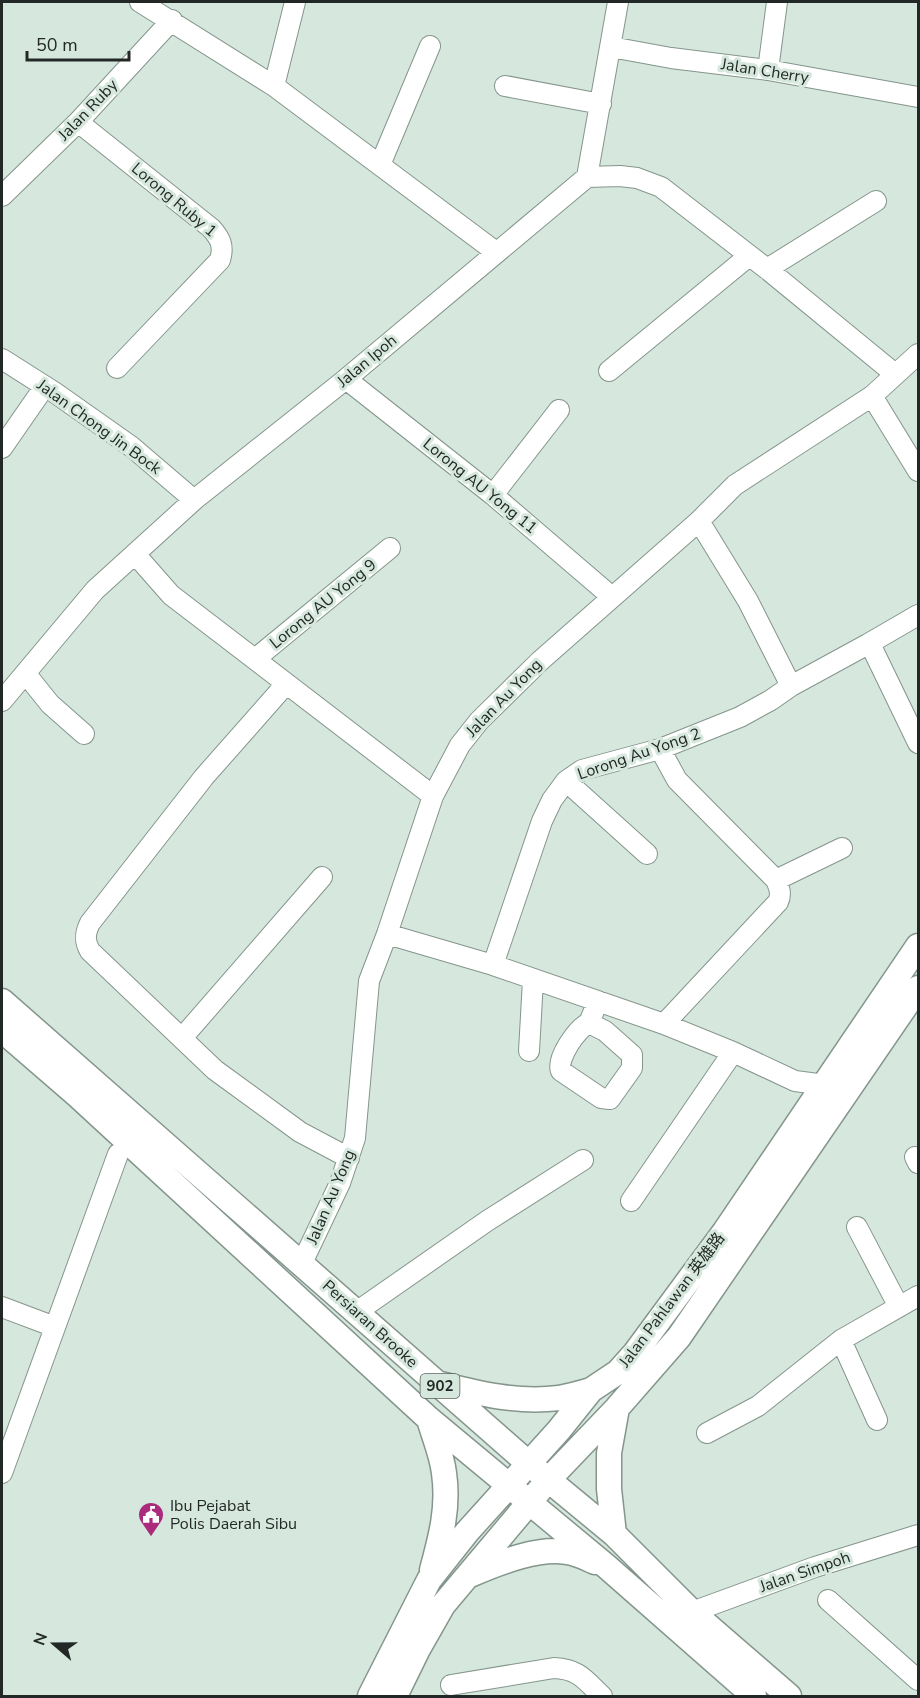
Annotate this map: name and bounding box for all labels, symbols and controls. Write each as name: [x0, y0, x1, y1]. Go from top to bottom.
scale bar: [27, 24, 129, 62]
text: 50 m: [36, 33, 78, 57]
street label: Jalan Cherry: [719, 53, 811, 89]
street label: Jalan Ruby: [53, 74, 123, 146]
street label: Lorong Ruby 1: [127, 158, 221, 242]
street label: Jalan Ipoh: [332, 330, 401, 393]
street label: Jalan Chong Jin Bock: [32, 374, 166, 480]
street label: Lorong AU Yong 11: [418, 433, 542, 539]
street label: Lorong AU Yong 9: [265, 554, 381, 654]
street label: Jalan Au Yong: [460, 654, 547, 742]
street label: Lorong Au Yong 2: [575, 723, 703, 785]
street label: Jalan Au Yong: [301, 1146, 361, 1248]
street label: Jalan Pahlawan 英雄路: [613, 1228, 730, 1373]
street label: Persiaran Brooke: [317, 1275, 423, 1373]
road number: 902: [420, 1374, 460, 1398]
place label: Ibu Pejabat Polis Daerah Sibu: [170, 1495, 297, 1535]
public building icon: Ibu Pejabat Polis Daerah Sibu: [136, 1500, 166, 1538]
street label: Jalan Simpoh: [756, 1546, 853, 1598]
north arrow: [24, 1614, 84, 1674]
text: N: [28, 1630, 53, 1649]

